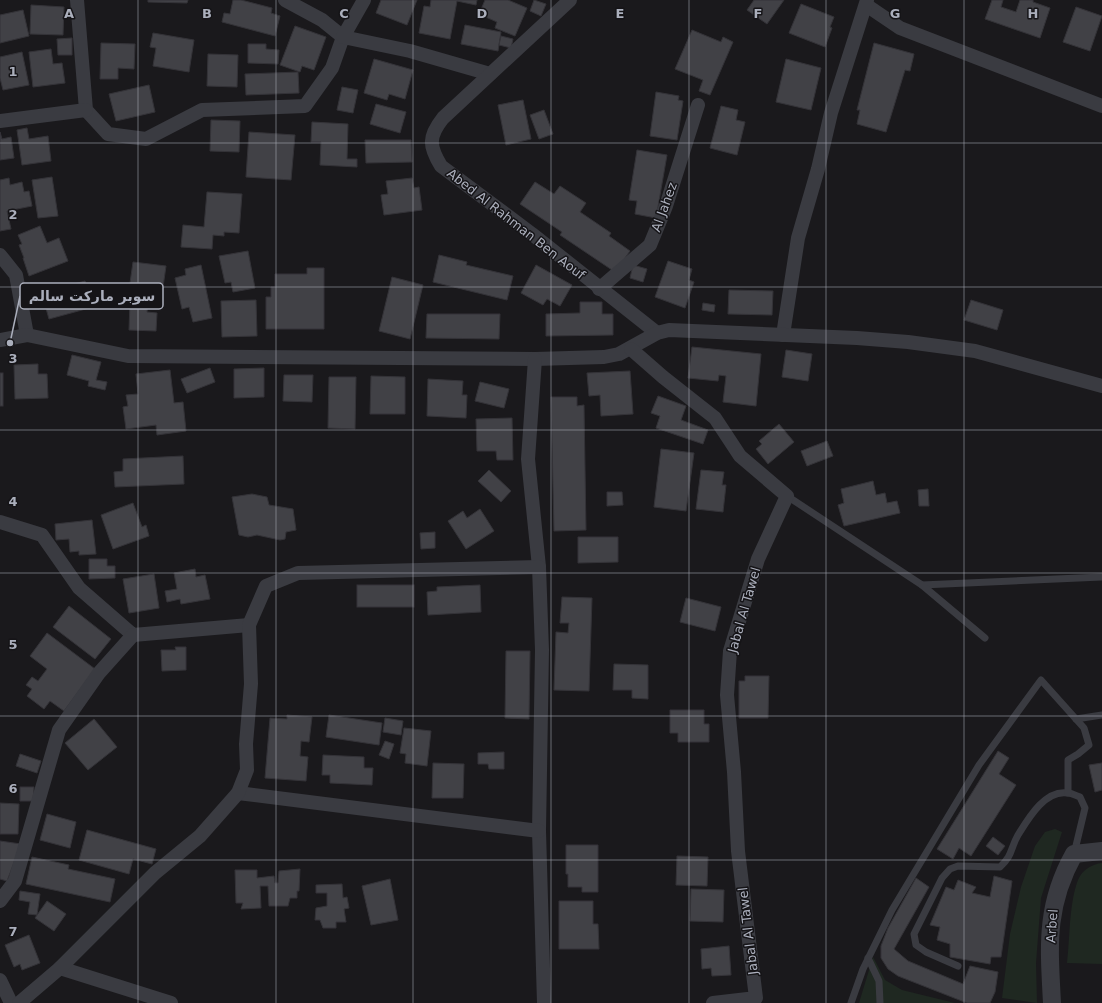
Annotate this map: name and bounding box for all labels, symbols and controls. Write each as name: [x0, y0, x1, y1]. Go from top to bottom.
text: A: [64, 6, 74, 21]
text: B: [202, 6, 212, 21]
text: C: [339, 6, 349, 21]
text: D: [477, 6, 488, 21]
text: E: [616, 6, 624, 21]
text: F: [754, 6, 762, 21]
text: G: [890, 6, 900, 21]
text: H: [1028, 6, 1038, 21]
text: 1: [8, 64, 18, 79]
street label: Abed Al Rahman Ben Aouf: [444, 165, 588, 283]
street label: Al Jahez: [648, 180, 680, 234]
text: 2: [8, 207, 18, 222]
callout: سوبر ماركت سالم: [20, 283, 163, 309]
text: سوبر ماركت سالم: [29, 288, 155, 305]
text: 3: [8, 351, 18, 366]
text: 4: [8, 494, 18, 509]
street label: Jabal Al Tawel: [724, 565, 763, 656]
text: 5: [8, 637, 18, 652]
text: 6: [8, 781, 18, 796]
street label: Jabal Al Tawel: [735, 886, 761, 977]
street label: Arbel: [1043, 908, 1061, 944]
text: 7: [8, 924, 18, 939]

